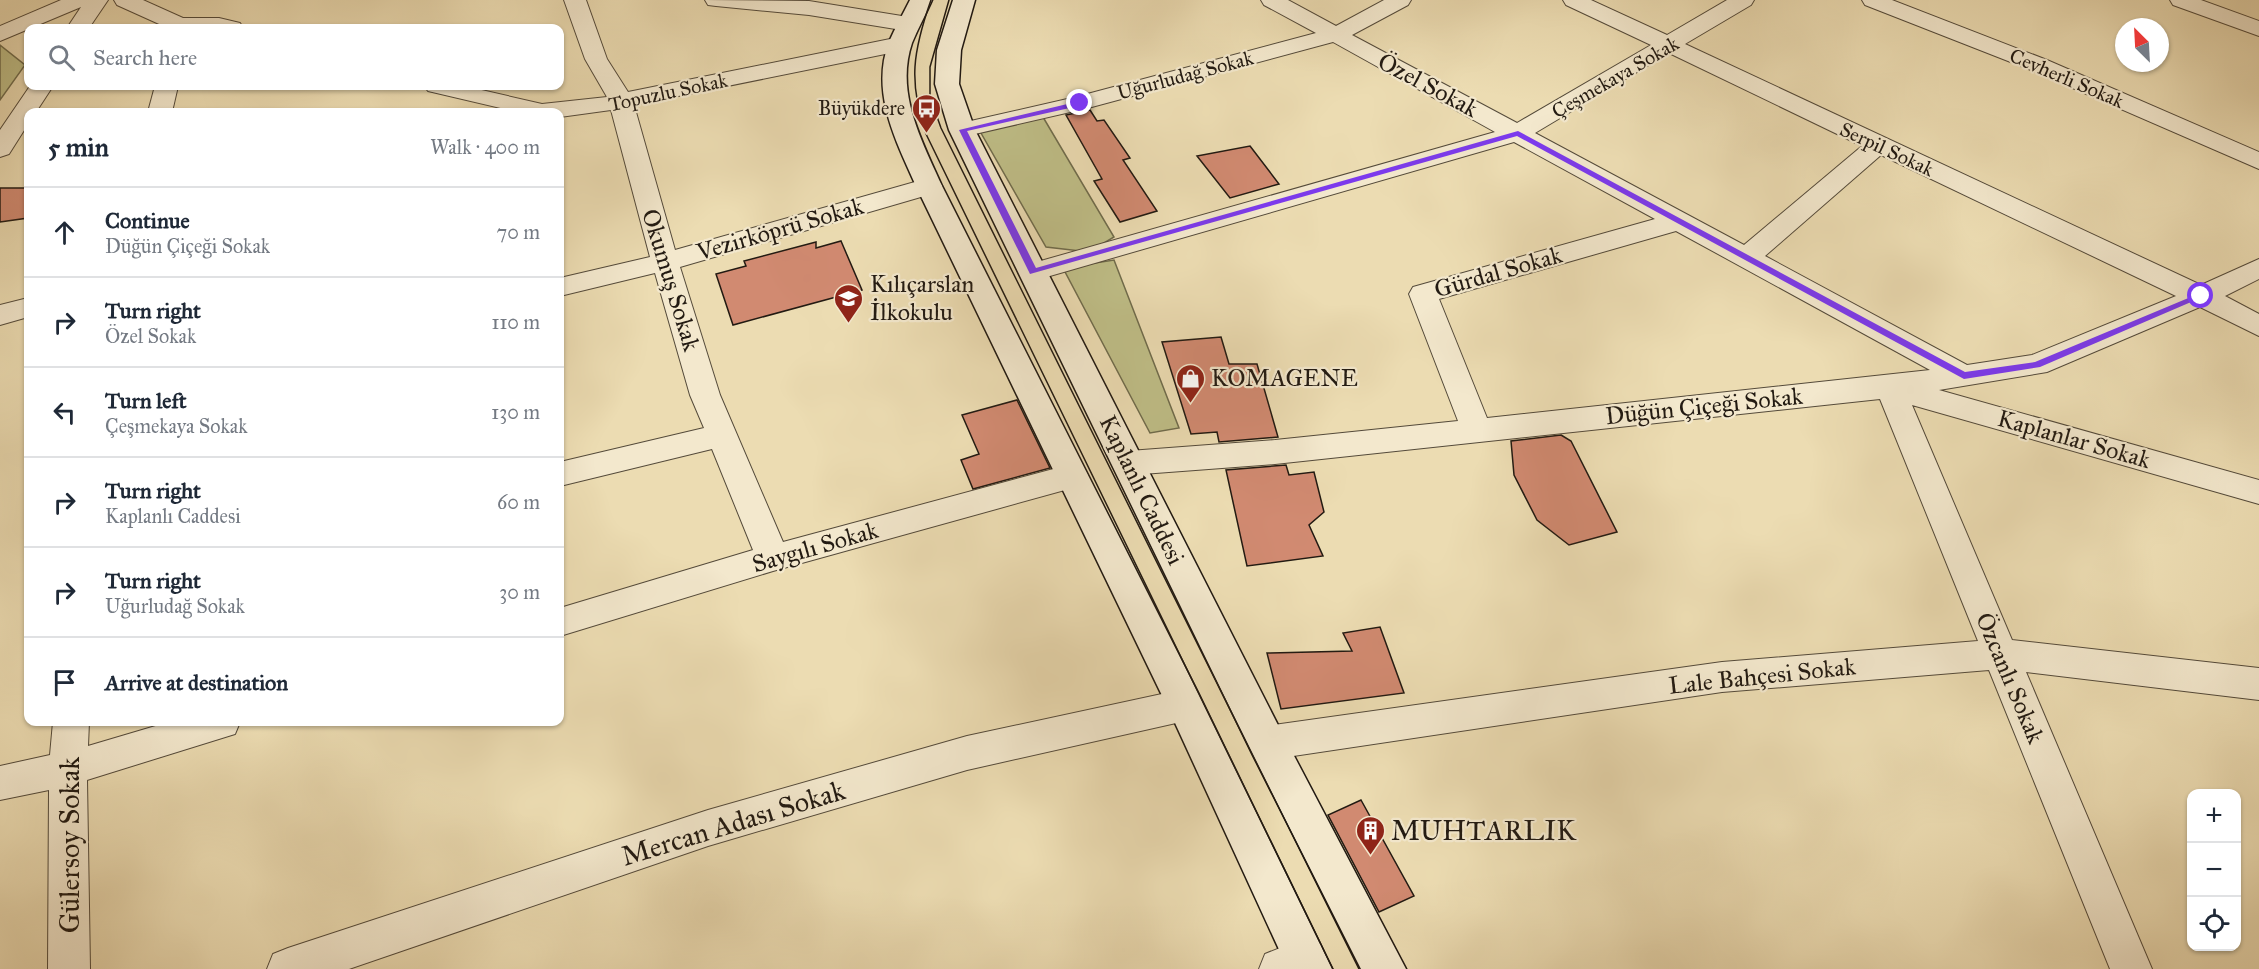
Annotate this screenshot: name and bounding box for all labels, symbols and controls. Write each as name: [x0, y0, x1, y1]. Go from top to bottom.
north arrow: [2115, 18, 2169, 72]
search box: [24, 24, 564, 90]
street label: Çeşmekaya Sokak: [1547, 31, 1683, 123]
icon: search: [45, 41, 78, 74]
street label: Cevherli Sokak: [2006, 43, 2129, 113]
text: Search here: [93, 44, 197, 71]
street label: Uğurludağ Sokak: [1114, 45, 1257, 106]
street label: Özel Sokak: [1373, 46, 1484, 124]
street label: Topuzlu Sokak: [606, 68, 730, 116]
route end: [1066, 89, 1092, 115]
bus stop icon: Büyükdere: [910, 92, 942, 134]
place label: Büyükdere: [818, 96, 905, 120]
street label: Serpil Sokak: [1836, 117, 1939, 182]
text: 5 min: [48, 131, 109, 163]
text: Walk · 400 m: [430, 135, 540, 159]
street label: Vezirköprü Sokak: [692, 191, 868, 267]
street label: Okumuş Sokak: [635, 205, 707, 356]
text: Continue: [105, 207, 190, 234]
icon: ahead: [48, 216, 81, 249]
text: 70 m: [497, 220, 540, 244]
text: Düğün Çiçeği Sokak: [105, 234, 270, 258]
street label: Gürdal Sokak: [1431, 239, 1566, 305]
place label: Kılıçarslan İlkokulu: [870, 269, 974, 327]
school or university icon: Kılıçarslan İlkokulu: [833, 282, 865, 324]
route start: [2187, 282, 2213, 308]
text: Turn right: [105, 297, 201, 324]
icon: right: [48, 306, 81, 339]
text: 110 m: [492, 310, 540, 334]
text: Özel Sokak: [105, 324, 196, 348]
shop icon: KOMAGENE: [1174, 362, 1206, 404]
place label: KOMAGENE: [1211, 363, 1358, 393]
street label: Düğün Çiçeği Sokak: [1604, 381, 1805, 431]
text: Turn left: [105, 387, 187, 414]
icon: left: [48, 396, 81, 429]
text: 130 m: [491, 400, 540, 424]
street label: Kaplanlar Sokak: [1994, 403, 2155, 475]
street label: Kaplanlı Caddesi: [1093, 410, 1191, 570]
text: Çeşmekaya Sokak: [105, 414, 247, 438]
text: Turn right: [105, 477, 201, 504]
icon: right: [48, 486, 81, 519]
text: 60 m: [497, 490, 540, 514]
text: Kaplanlı Caddesi: [105, 504, 241, 528]
street label: Saygılı Sokak: [749, 515, 882, 579]
text: Turn right: [105, 567, 201, 594]
icon: right: [48, 576, 81, 609]
text: 30 m: [499, 580, 540, 604]
text: Uğurludağ Sokak: [105, 594, 245, 618]
street label: Özcanlı Sokak: [1969, 608, 2051, 749]
street label: Lale Bahçesi Sokak: [1667, 651, 1858, 701]
icon: arrive: [48, 666, 81, 699]
text: Arrive at destination: [105, 669, 288, 696]
street label: Gülersoy Sokak: [52, 757, 87, 933]
street label: Mercan Adası Sokak: [617, 772, 849, 874]
map controls: [2187, 789, 2241, 951]
button: +: [2187, 789, 2241, 843]
place label: MUHTARLIK: [1391, 813, 1577, 848]
building icon: MUHTARLIK: [1354, 814, 1386, 856]
button: −: [2187, 843, 2241, 897]
button: locate: [2187, 897, 2241, 951]

